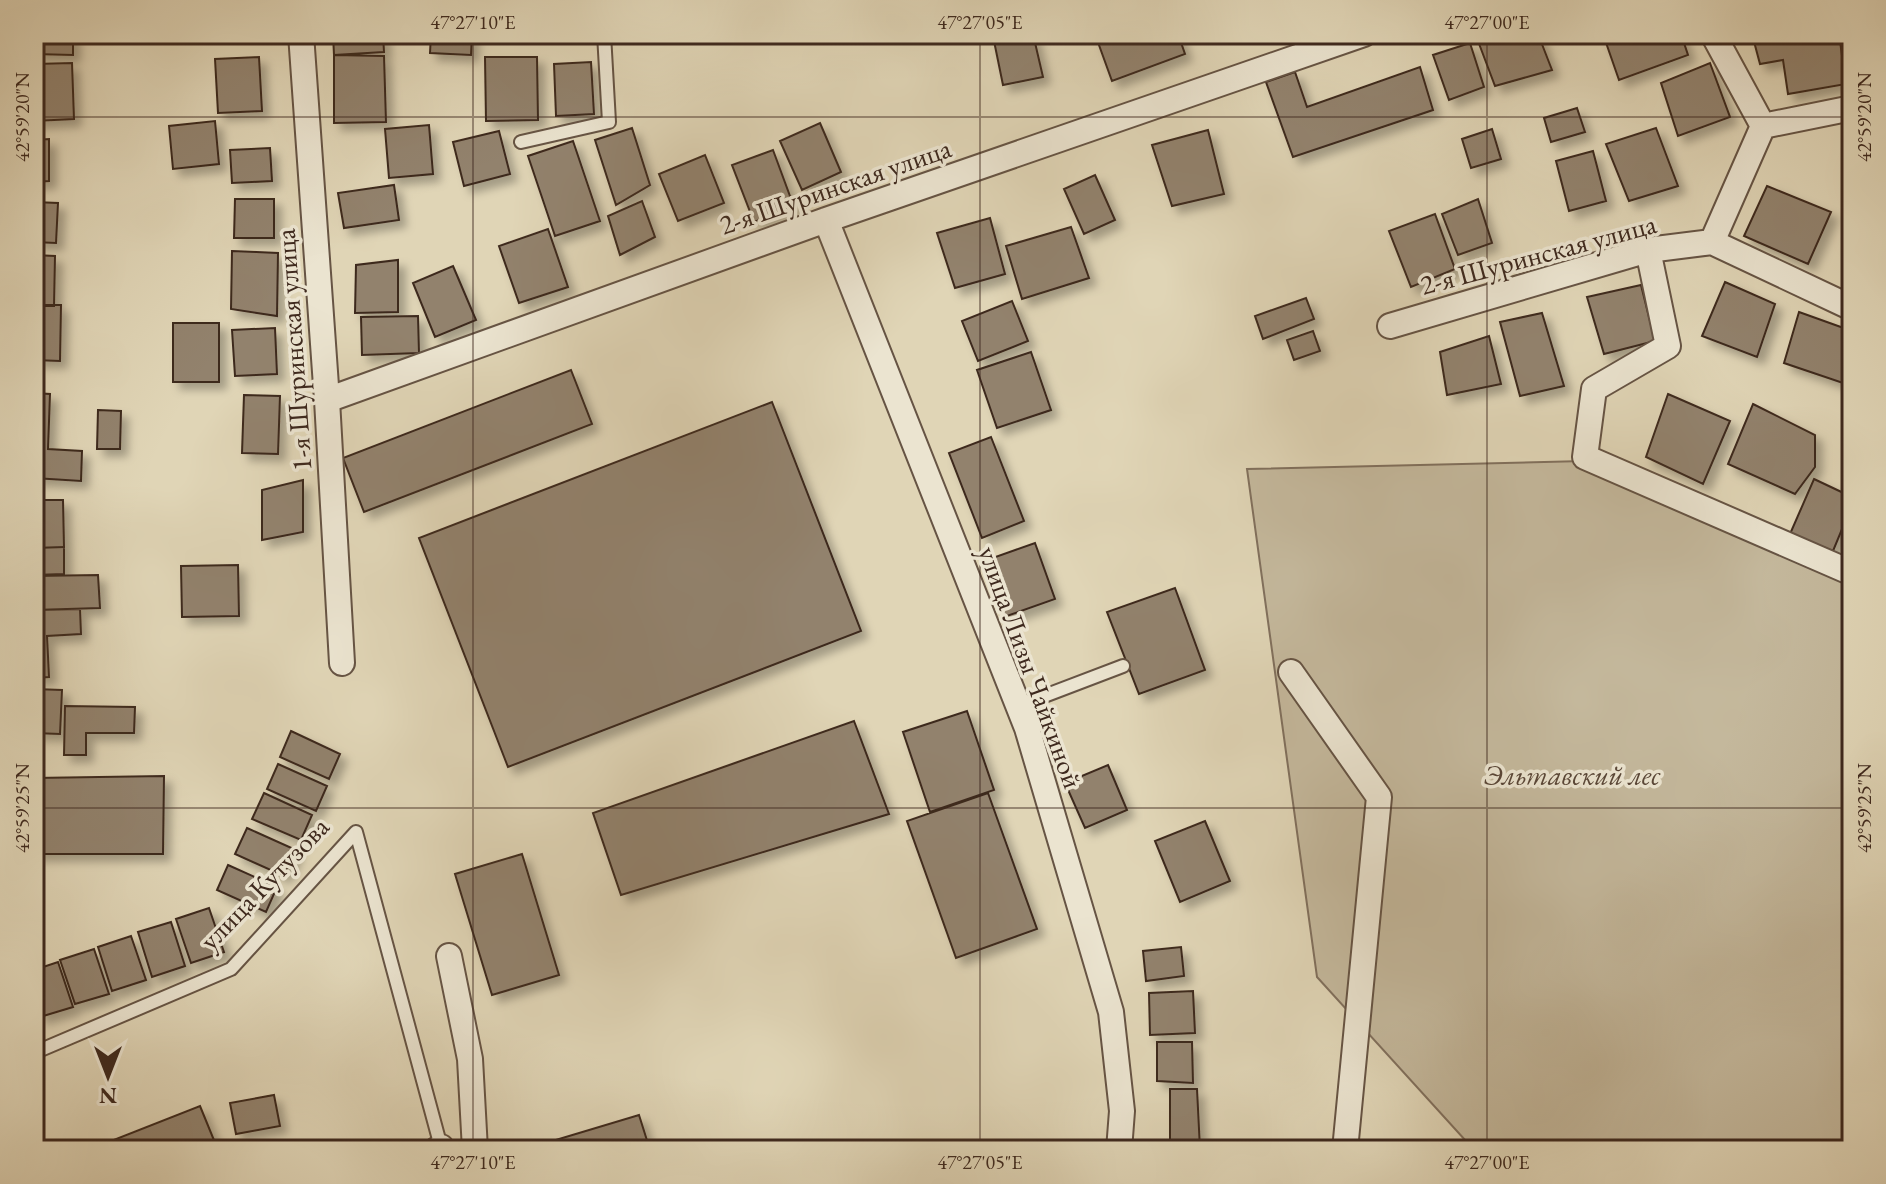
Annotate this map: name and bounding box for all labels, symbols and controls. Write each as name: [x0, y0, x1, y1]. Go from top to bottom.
text: 47°27'10"E: [430, 9, 516, 35]
text: 47°27'05"E: [937, 9, 1023, 35]
text: 47°27'00"E: [1444, 9, 1530, 35]
text: 42°59'20"N: [9, 72, 35, 162]
text: 42°59'20"N: [1851, 72, 1877, 162]
street label: 2-я Шуринская улица: [714, 129, 956, 243]
street label: 2-я Шуринская улица: [1416, 205, 1661, 303]
street label: 1-я Шуринская улица: [267, 227, 319, 472]
street label: улица Лизы Чайкиной: [970, 541, 1092, 793]
park label: Эльтавский лес: [1484, 757, 1661, 793]
text: 42°59'25"N: [9, 763, 35, 853]
text: 42°59'25"N: [1851, 763, 1877, 853]
street label: улица Кутузова: [191, 808, 337, 957]
north arrow: [68, 1036, 148, 1116]
text: N: [99, 1081, 117, 1110]
text: 47°27'10"E: [430, 1149, 516, 1175]
text: 47°27'05"E: [937, 1149, 1023, 1175]
text: 47°27'00"E: [1444, 1149, 1530, 1175]

